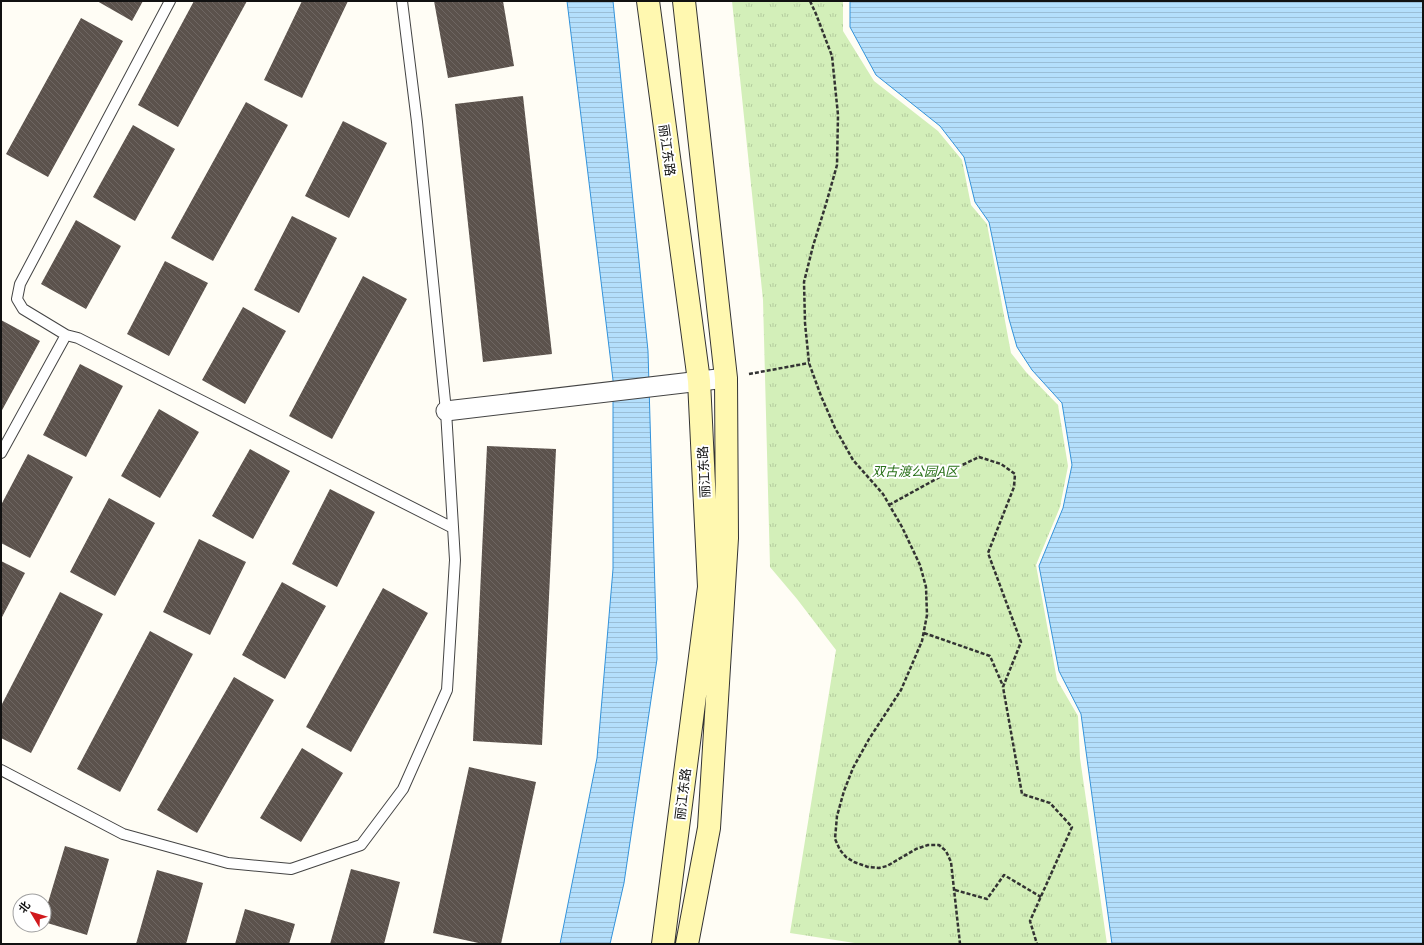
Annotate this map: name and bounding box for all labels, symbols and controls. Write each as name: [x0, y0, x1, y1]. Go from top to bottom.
street label: 丽江东路: [655, 123, 681, 177]
street label: 丽江东路: [692, 446, 714, 498]
park label: 双古渡公园A区: [872, 461, 960, 480]
street label: 丽江东路: [669, 767, 695, 821]
north arrow: [12, 893, 52, 933]
text: 北: [14, 897, 33, 915]

